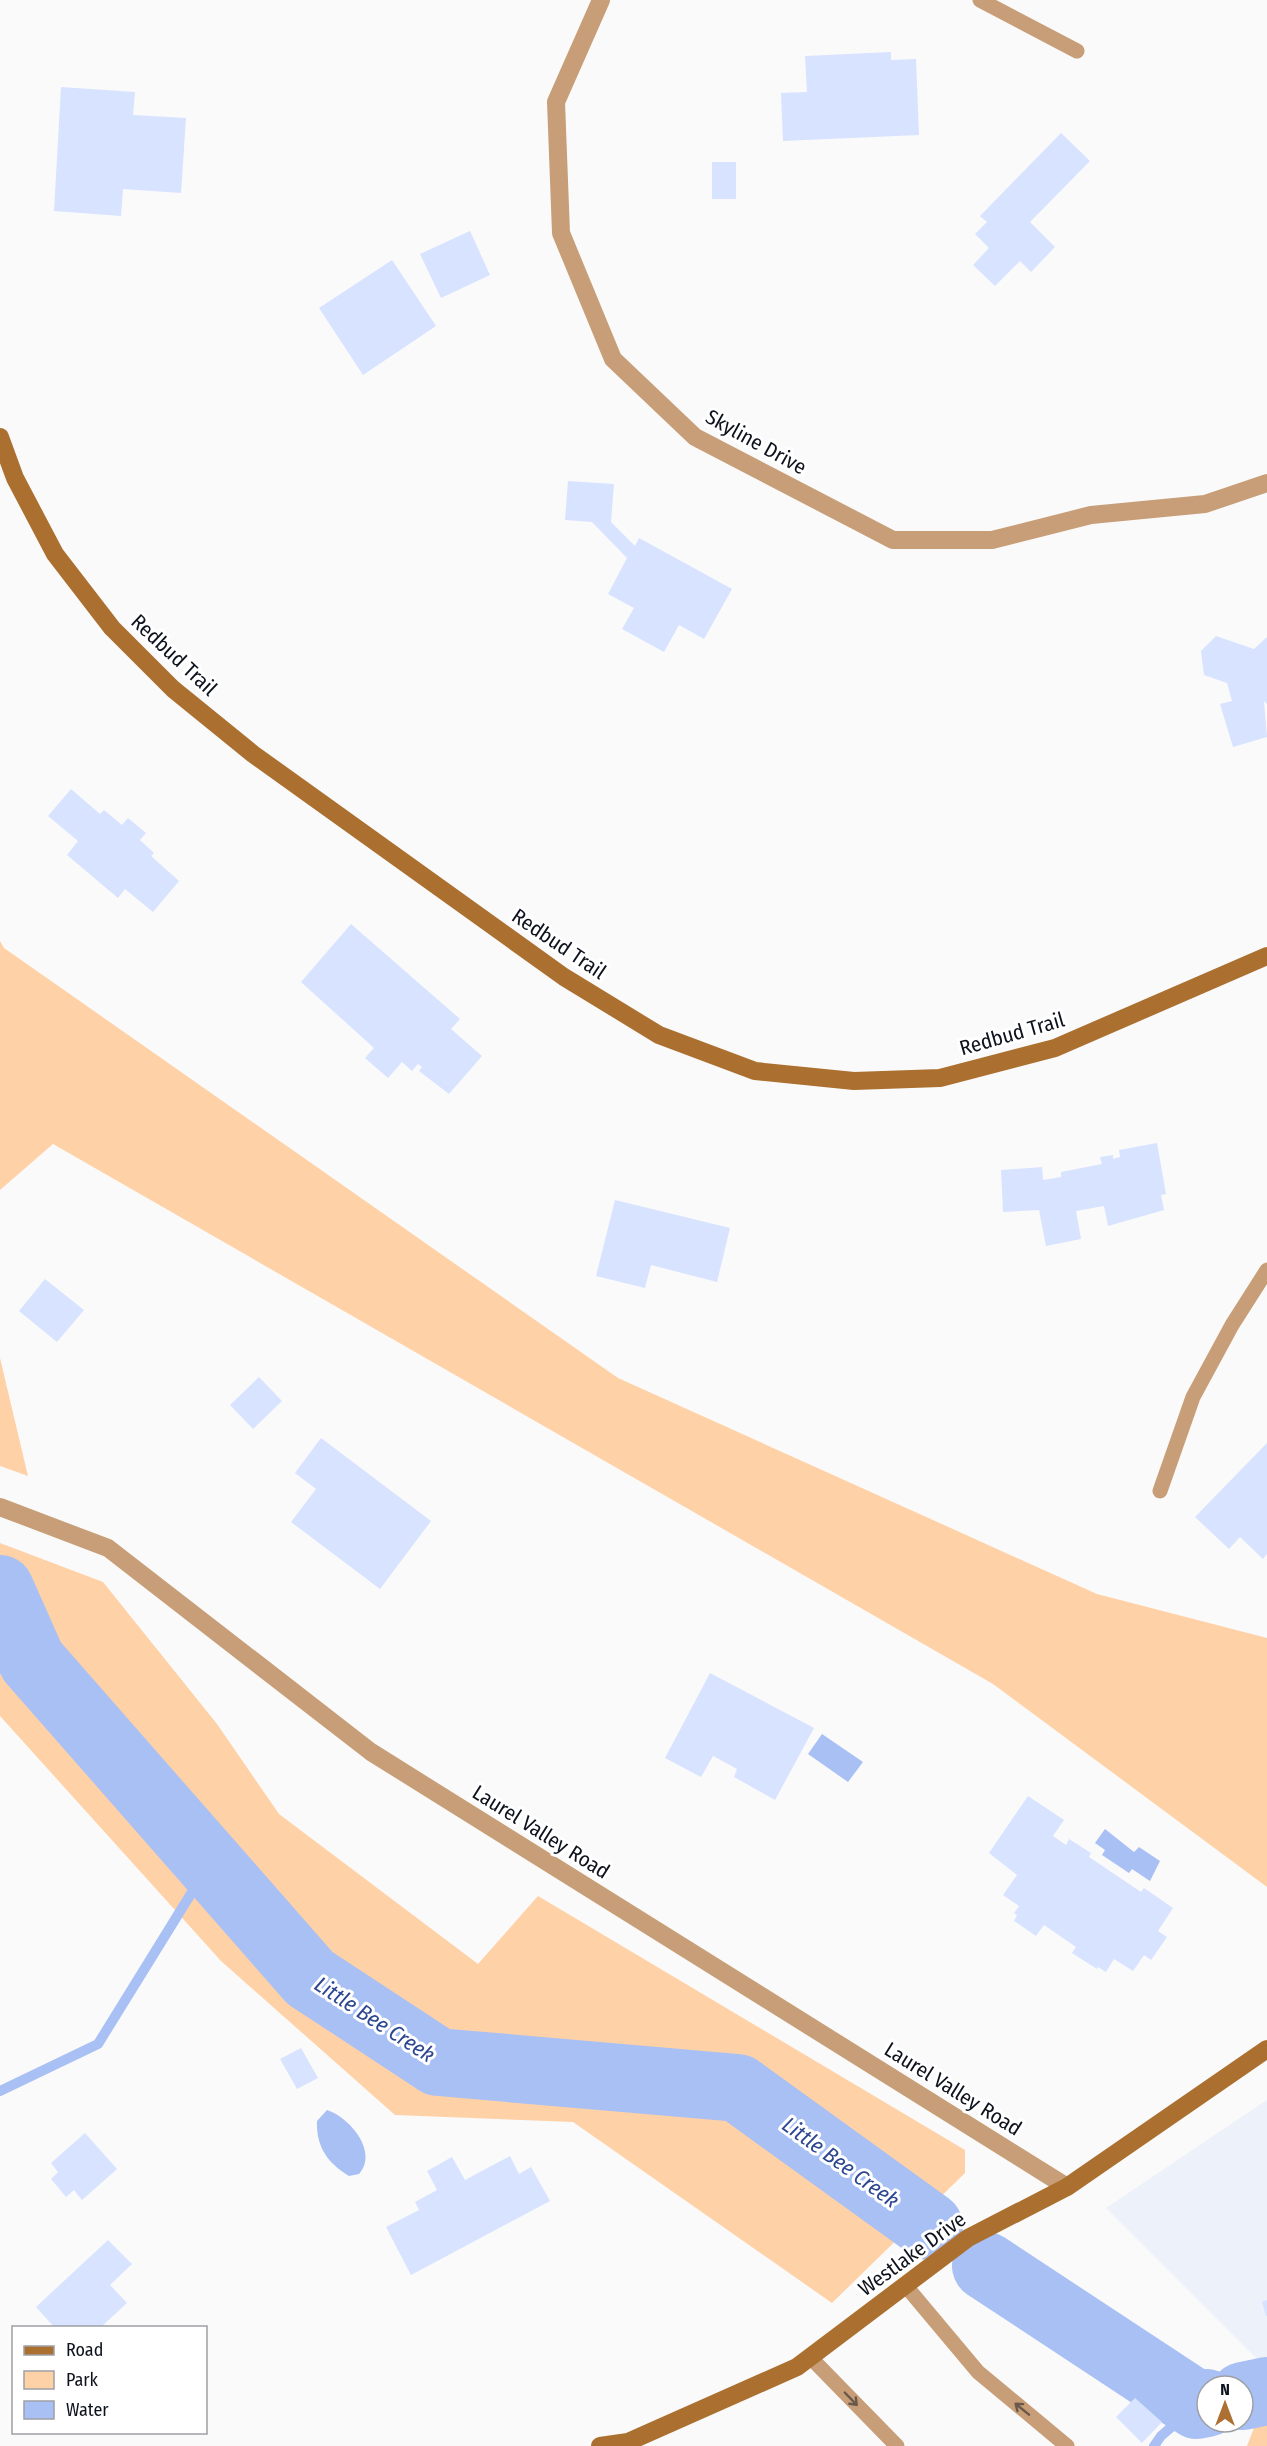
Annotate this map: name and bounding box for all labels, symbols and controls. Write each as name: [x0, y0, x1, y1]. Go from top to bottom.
street label: Skyline Drive: [701, 404, 811, 480]
street label: Redbud Trail: [126, 609, 223, 702]
street label: Redbud Trail: [507, 903, 611, 985]
street label: Redbud Trail: [957, 1006, 1068, 1061]
street label: Laurel Valley Road: [468, 1779, 614, 1885]
water label: Little Bee Creek: [310, 1971, 440, 2068]
street label: Laurel Valley Road: [880, 2036, 1026, 2142]
water label: Little Bee Creek: [777, 2111, 904, 2214]
street label: Westlake Drive: [853, 2206, 971, 2302]
legend: [12, 2326, 207, 2434]
text: Road: [66, 2339, 103, 2361]
text: Park: [66, 2369, 99, 2391]
north arrow: [1195, 2374, 1255, 2434]
text: N: [1220, 2380, 1230, 2399]
one-way arrow: [844, 2392, 858, 2407]
text: Water: [66, 2399, 109, 2421]
one-way arrow: [1014, 2402, 1030, 2415]

